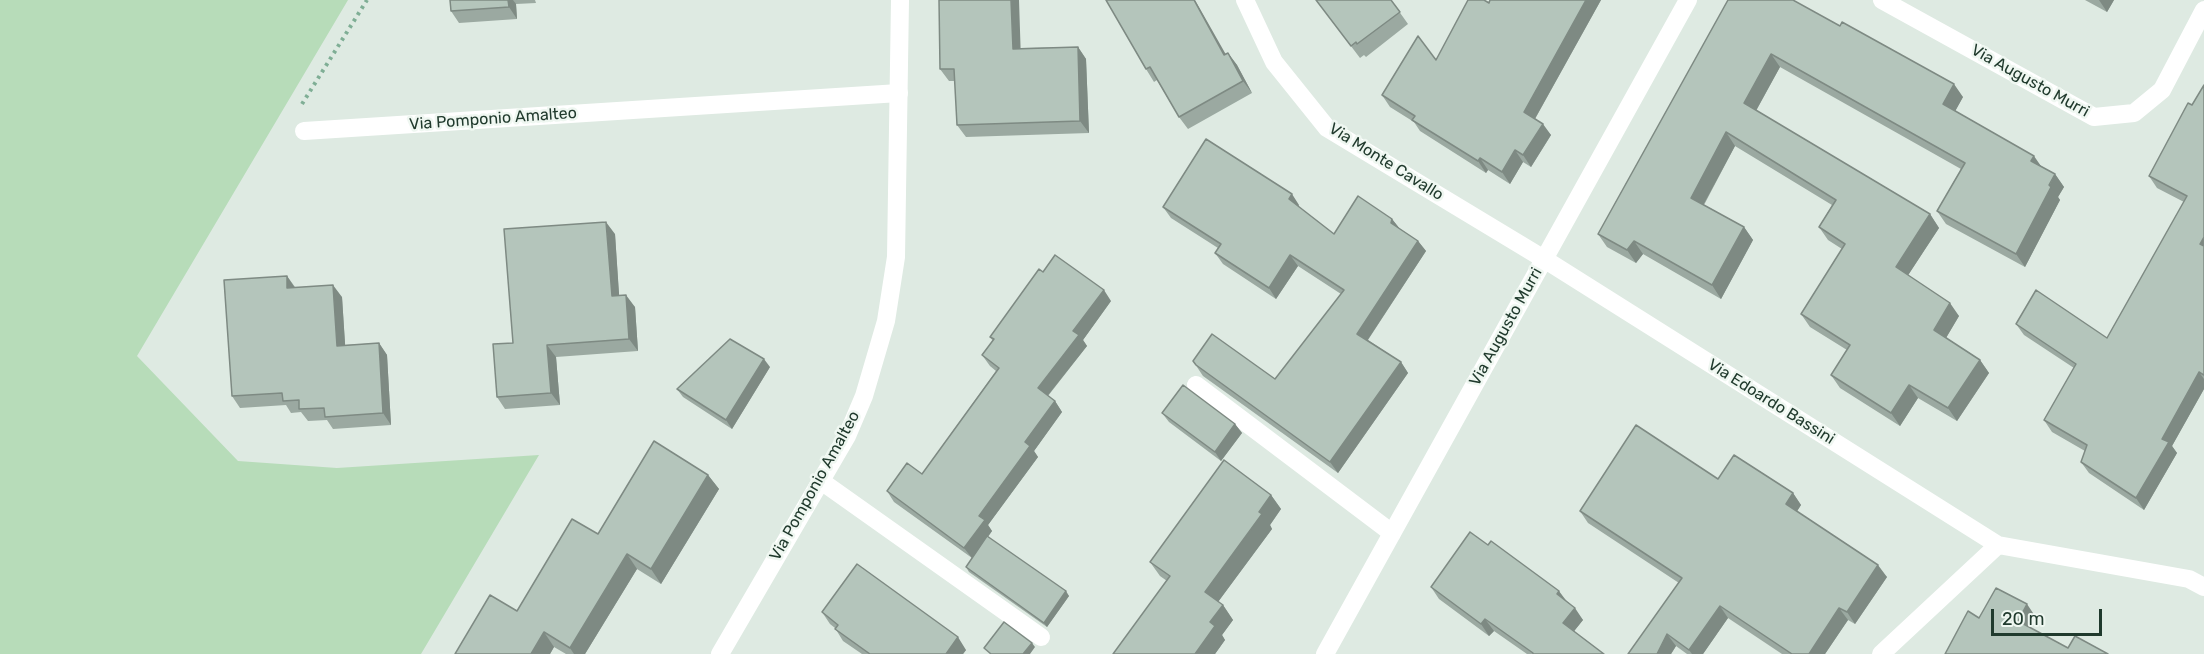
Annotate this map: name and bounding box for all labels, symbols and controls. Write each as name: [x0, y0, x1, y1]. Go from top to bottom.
street label: Via Augusto Murri: [1967, 41, 2093, 121]
street label: Via Pomponio Amalteo: [408, 104, 578, 134]
street label: Via Monte Cavallo: [1325, 119, 1447, 205]
street label: Via Augusto Murri: [1466, 264, 1546, 390]
street label: Via Edoardo Bassini: [1704, 355, 1838, 449]
street label: Via Pomponio Amalteo: [766, 408, 864, 564]
scale bar: [1994, 597, 2105, 635]
text: 20 m: [2002, 608, 2044, 630]

